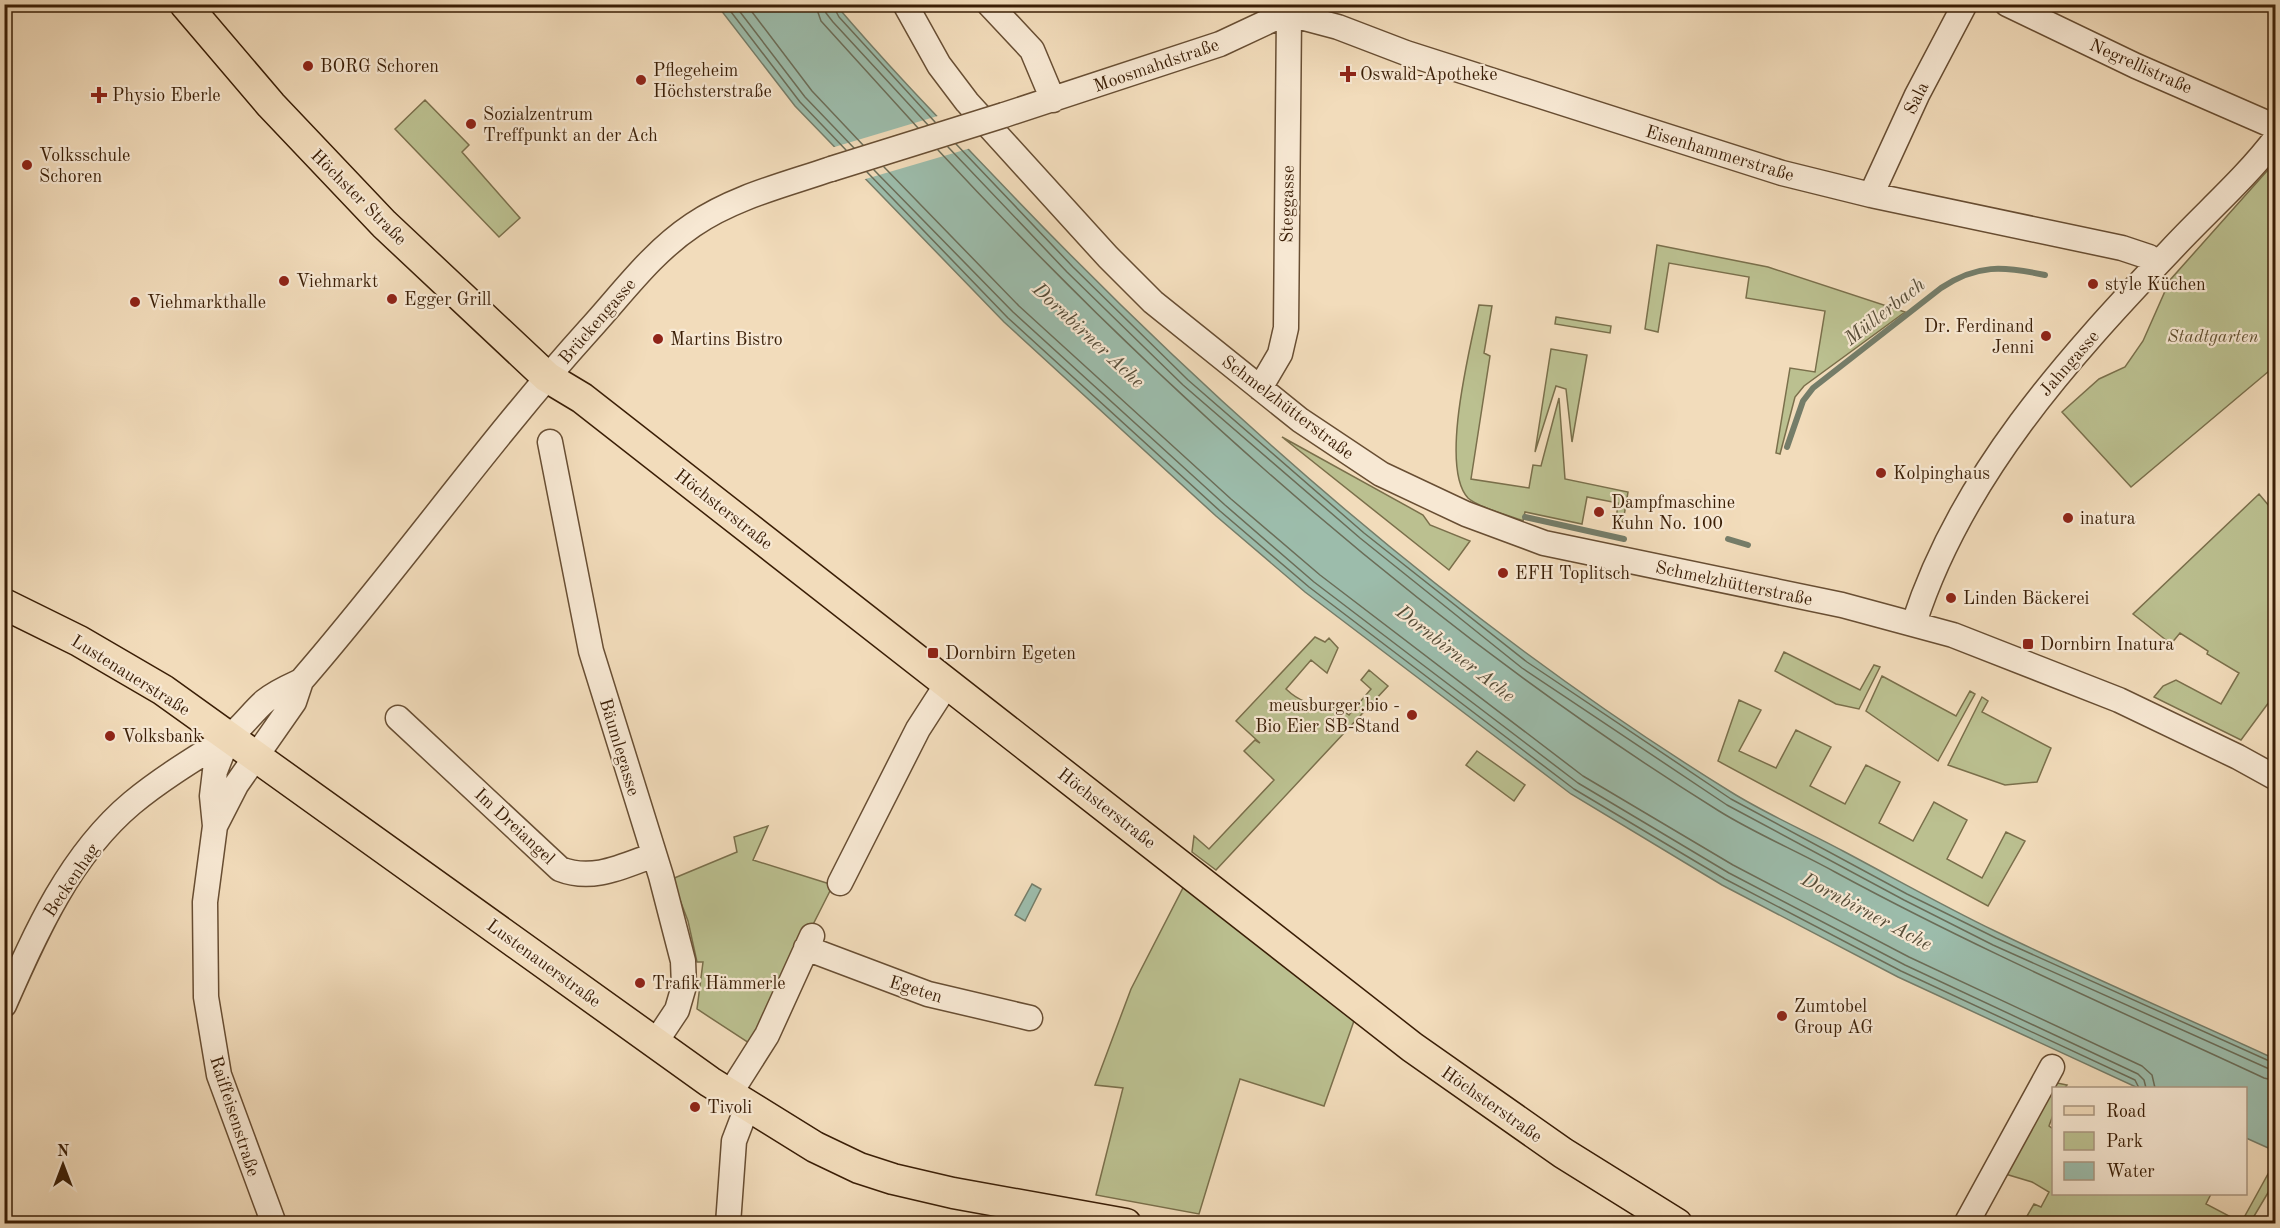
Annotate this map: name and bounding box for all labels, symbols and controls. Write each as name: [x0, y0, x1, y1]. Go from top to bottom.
street label: Moosmahdstraße: [1091, 36, 1221, 96]
street label: Negrellistraße: [2087, 36, 2195, 98]
place label: BORG Schoren: [320, 58, 439, 76]
marker: BORG Schoren: [301, 59, 315, 73]
place label: Pflegeheim Höchsterstraße: [653, 62, 772, 101]
place label: Oswald-Apotheke: [1360, 66, 1498, 84]
marker: Oswald-Apotheke: [1341, 67, 1355, 81]
marker: Pflegeheim Höchsterstraße: [634, 73, 648, 87]
street label: Sala: [1901, 79, 1932, 118]
marker: Physio Eberle: [90, 86, 108, 104]
place label: Physio Eberle: [112, 87, 221, 105]
place label: Sozialzentrum Treffpunkt an der Ach: [483, 106, 658, 145]
marker: Sozialzentrum Treffpunkt an der Ach: [464, 117, 478, 131]
street label: Eisenhammerstraße: [1643, 123, 1796, 185]
street label: Höchster Straße: [307, 146, 410, 249]
place label: Volksschule Schoren: [39, 147, 130, 186]
marker: Volksschule Schoren: [20, 158, 34, 172]
street label: Steggasse: [1278, 165, 1298, 243]
place label: Viehmarkt: [296, 273, 378, 291]
marker: Viehmarkt: [277, 274, 291, 288]
street label: Brückengasse: [556, 275, 640, 368]
water label: Müllerbach: [1840, 275, 1930, 351]
place label: style Küchen: [2105, 276, 2206, 294]
marker: style Küchen: [2086, 277, 2100, 291]
water label: Dornbirner Ache: [1027, 279, 1147, 393]
place label: Egger Grill: [404, 291, 492, 309]
marker: Egger Grill: [385, 292, 399, 306]
place label: Viehmarkthalle: [147, 294, 266, 312]
marker: Viehmarkthalle: [128, 295, 142, 309]
place label: Dr. Ferdinand Jenni: [1924, 318, 2034, 357]
street label: Jahngasse: [2037, 327, 2103, 400]
park label: Stadtgarten: [2167, 328, 2259, 346]
marker: Dr. Ferdinand Jenni: [2039, 329, 2053, 343]
place label: Martins Bistro: [670, 331, 783, 349]
marker: Martins Bistro: [651, 332, 665, 346]
street label: Schmelzhütterstraße: [1218, 352, 1357, 463]
place label: Kolpinghaus: [1893, 465, 1990, 483]
street label: Höchsterstraße: [671, 466, 776, 553]
marker: Kolpinghaus: [1874, 466, 1888, 480]
place label: Dampfmaschine Kuhn No. 100: [1611, 494, 1735, 533]
marker: Dampfmaschine Kuhn No. 100: [1592, 505, 1606, 519]
place label: inatura: [2080, 510, 2136, 528]
marker: inatura: [2061, 511, 2075, 525]
street label: Schmelzhütterstraße: [1654, 559, 1814, 609]
place label: EFH Toplitsch: [1515, 565, 1630, 583]
marker: EFH Toplitsch: [1496, 566, 1510, 580]
place label: Linden Bäckerei: [1963, 590, 2090, 608]
marker: Linden Bäckerei: [1944, 591, 1958, 605]
water label: Dornbirner Ache: [1391, 602, 1518, 707]
street label: Lustenauerstraße: [68, 632, 193, 720]
place label: Dornbirn Inatura: [2040, 636, 2174, 654]
marker: Dornbirn Inatura: [2021, 637, 2035, 651]
place label: Dornbirn Egeten: [945, 645, 1076, 663]
marker: Dornbirn Egeten: [926, 646, 940, 660]
street label: Bäumlegasse: [596, 696, 642, 798]
place label: meusburger.bio - Bio Eier SB-Stand: [1255, 697, 1400, 736]
marker: meusburger.bio - Bio Eier SB-Stand: [1405, 708, 1419, 722]
place label: Volksbank: [122, 728, 202, 746]
marker: Volksbank: [103, 729, 117, 743]
street label: Höchsterstraße: [1054, 765, 1159, 852]
street label: Im Dreiangel: [471, 785, 558, 868]
street label: Beckenhag: [41, 840, 103, 921]
water label: Dornbirner Ache: [1797, 870, 1935, 956]
street label: Lustenauerstraße: [483, 917, 604, 1011]
street label: Egeten: [887, 973, 945, 1007]
place label: Trafik Hämmerle: [652, 975, 786, 993]
marker: Trafik Hämmerle: [633, 976, 647, 990]
place label: Zumtobel Group AG: [1794, 998, 1873, 1037]
marker: Zumtobel Group AG: [1775, 1009, 1789, 1023]
street label: Raiffeisenstraße: [206, 1054, 262, 1179]
street label: Höchsterstraße: [1438, 1063, 1545, 1146]
legend: [2052, 1087, 2247, 1195]
place label: Tivoli: [707, 1099, 752, 1117]
marker: Tivoli: [688, 1100, 702, 1114]
text: Road: [2106, 1103, 2146, 1121]
text: Park: [2106, 1133, 2143, 1151]
north arrow: [33, 1135, 93, 1195]
text: N: [57, 1144, 70, 1160]
text: Water: [2106, 1163, 2155, 1181]

